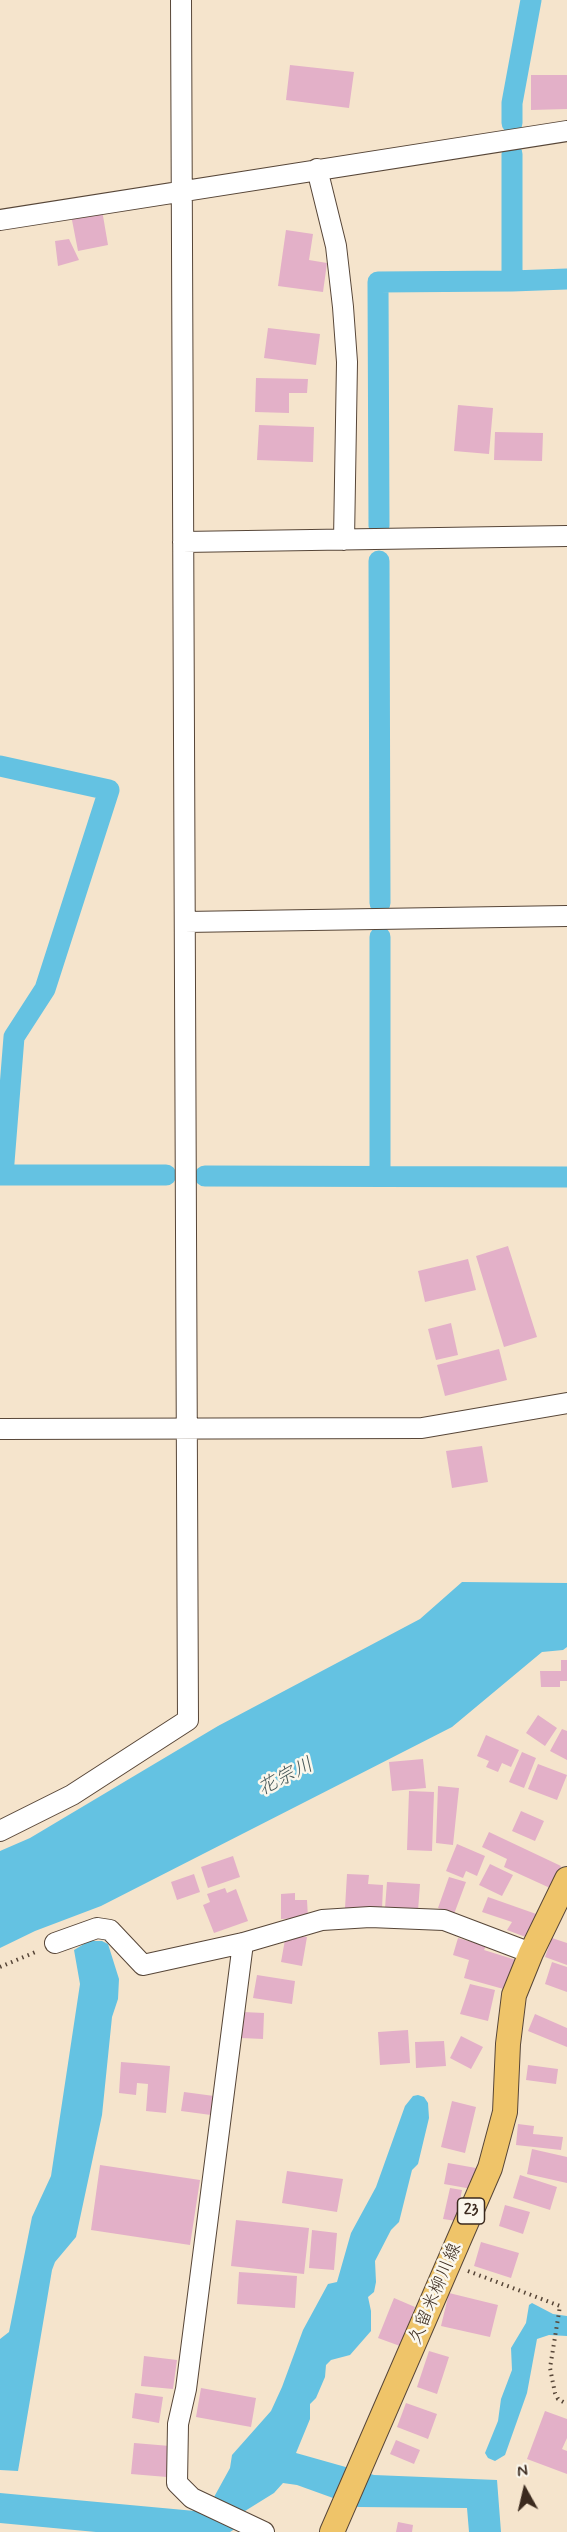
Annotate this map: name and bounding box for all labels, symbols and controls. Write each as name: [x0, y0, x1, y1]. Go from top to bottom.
water label: 花宗川: [254, 1754, 318, 1802]
road number: 23: [458, 2198, 484, 2224]
street label: 久留米柳川線: [405, 2240, 467, 2348]
north arrow: [495, 2460, 555, 2520]
text: N: [516, 2461, 529, 2483]

